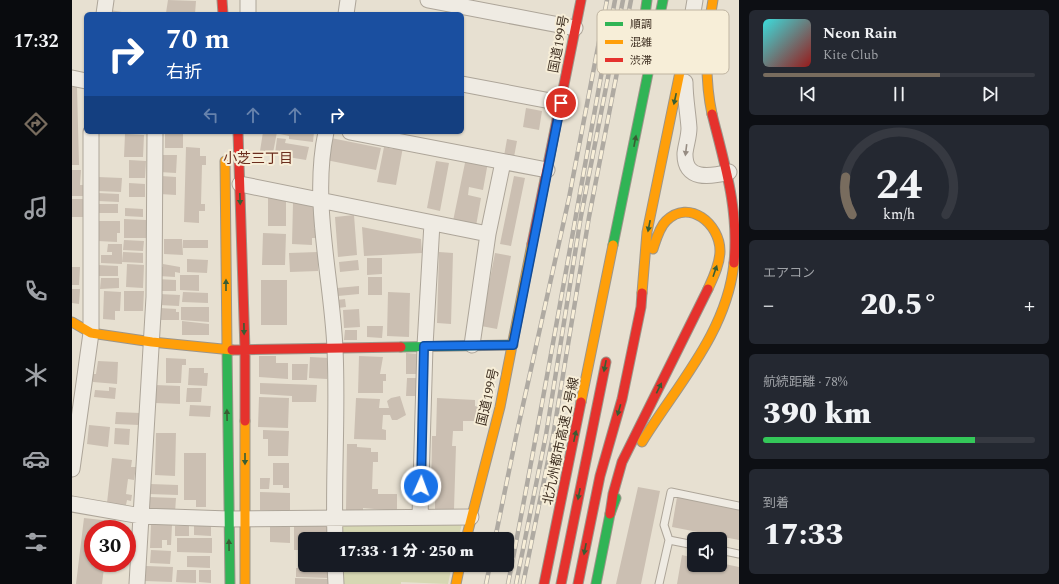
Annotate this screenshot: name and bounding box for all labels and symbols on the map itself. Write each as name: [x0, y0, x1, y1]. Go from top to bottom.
legend: [597, 10, 729, 74]
street label: 国道199号: [544, 13, 574, 75]
text: 順調: [630, 16, 652, 33]
text: 混雑: [630, 34, 652, 51]
text: 渋滞: [630, 52, 652, 69]
pin: [544, 86, 578, 120]
one-way arrow: [671, 93, 677, 105]
one-way arrow: [633, 135, 639, 147]
one-way arrow: [683, 144, 690, 156]
district label: 小芝三丁目: [223, 148, 293, 169]
one-way arrow: [237, 193, 244, 205]
one-way arrow: [645, 220, 651, 232]
one-way arrow: [713, 264, 719, 276]
one-way arrow: [223, 278, 229, 291]
one-way arrow: [241, 323, 247, 336]
one-way arrow: [602, 360, 608, 372]
street label: 国道199号: [472, 366, 504, 428]
street label: 北九州都市高速２号線: [538, 375, 584, 507]
one-way arrow: [656, 382, 662, 393]
one-way arrow: [616, 404, 622, 416]
one-way arrow: [224, 409, 231, 421]
one-way arrow: [572, 430, 578, 442]
one-way arrow: [242, 453, 248, 466]
position arrow: [400, 465, 442, 507]
one-way arrow: [576, 487, 582, 500]
speed limit sign: 30: [84, 520, 136, 572]
one-way arrow: [226, 539, 233, 551]
one-way arrow: [582, 543, 588, 555]

